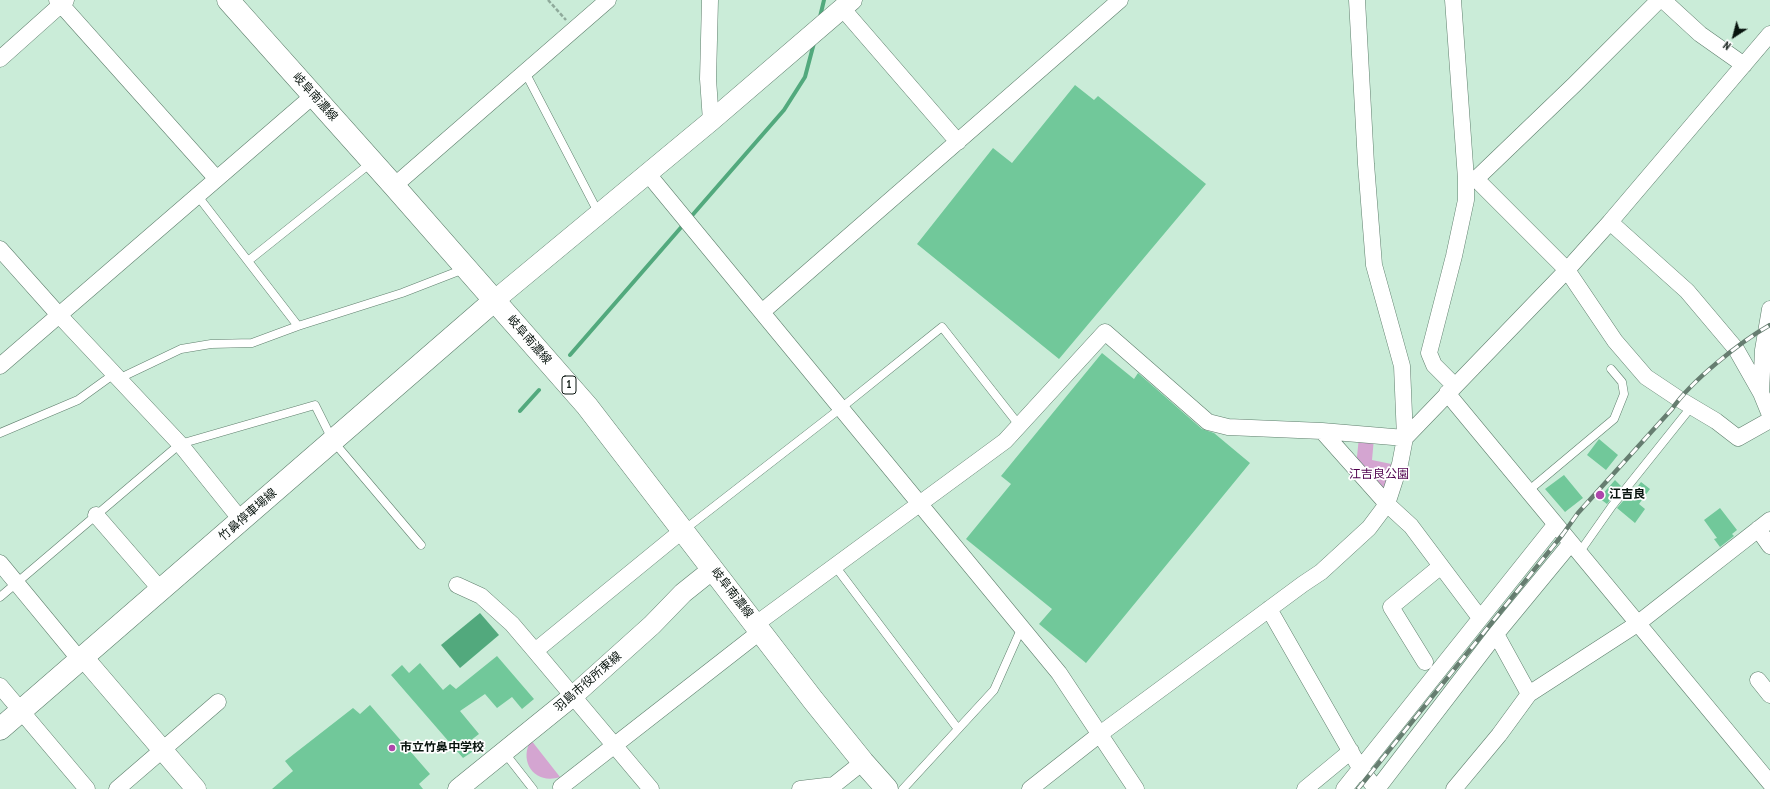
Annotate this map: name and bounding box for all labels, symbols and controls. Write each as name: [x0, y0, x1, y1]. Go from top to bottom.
north arrow: [1714, 16, 1754, 56]
text: N: [1720, 38, 1733, 53]
street label: 岐阜南濃線: [290, 70, 340, 124]
street label: 岐阜南濃線: [504, 313, 554, 367]
road number: 1: [562, 376, 576, 394]
park label: 江吉良公園: [1349, 468, 1409, 482]
street label: 竹鼻停車場線: [216, 486, 280, 544]
place label: 江吉良: [1609, 488, 1645, 502]
marker: 江吉良: [1594, 489, 1606, 501]
street label: 岐阜南濃線: [708, 565, 756, 621]
street label: 羽島市役所東線: [552, 649, 624, 715]
place label: 市立竹鼻中学校: [400, 741, 484, 755]
marker: 市立竹鼻中学校: [387, 743, 397, 753]

